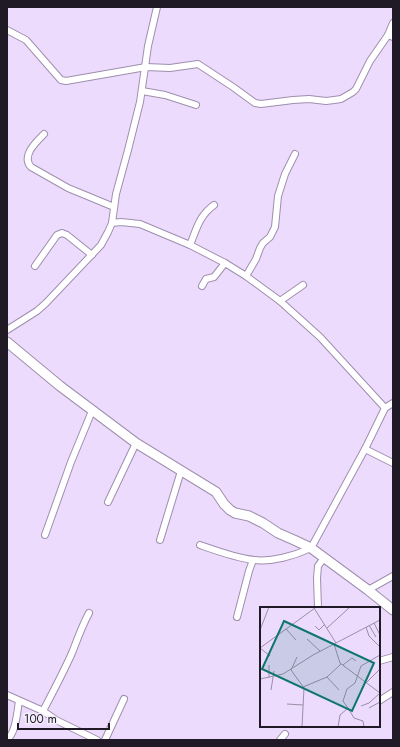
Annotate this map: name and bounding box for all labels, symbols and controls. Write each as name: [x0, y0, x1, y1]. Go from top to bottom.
inset map: [260, 607, 380, 727]
scale bar: [18, 705, 109, 731]
text: 100 m: [24, 710, 57, 728]

